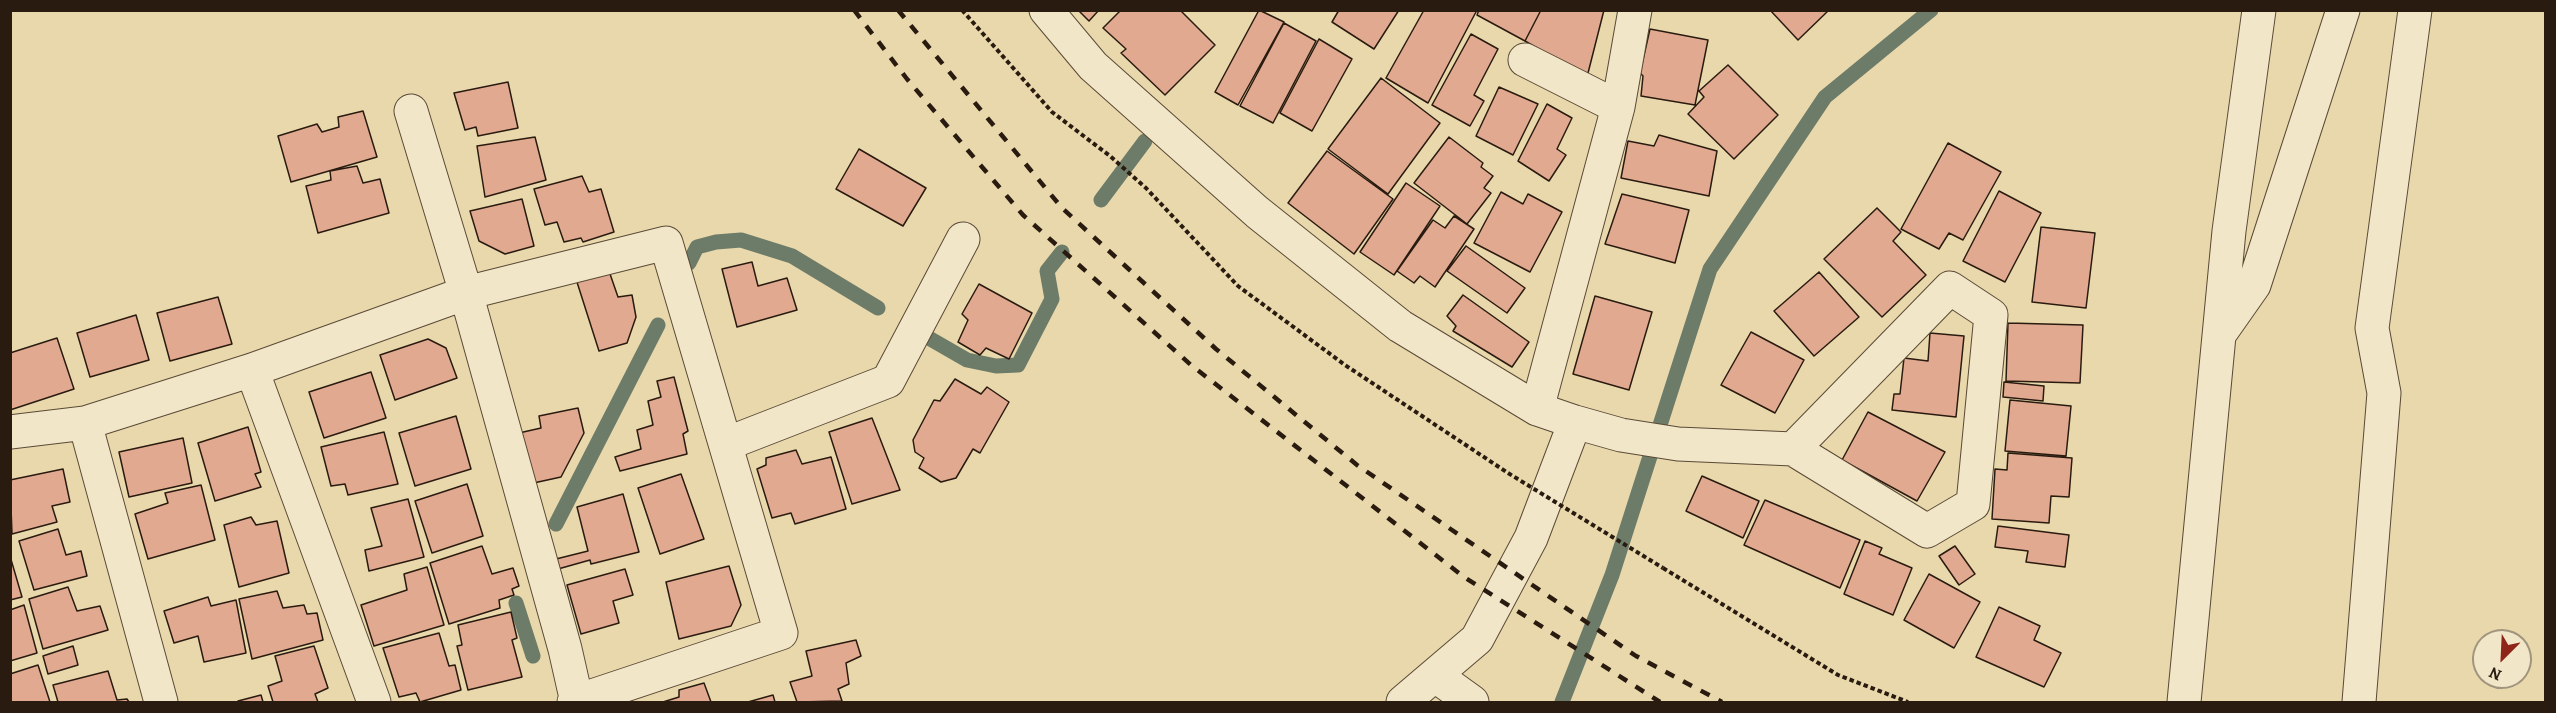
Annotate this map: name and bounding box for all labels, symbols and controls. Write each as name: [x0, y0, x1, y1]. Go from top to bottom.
north arrow: [2472, 629, 2532, 689]
text: N: [2486, 661, 2505, 686]

